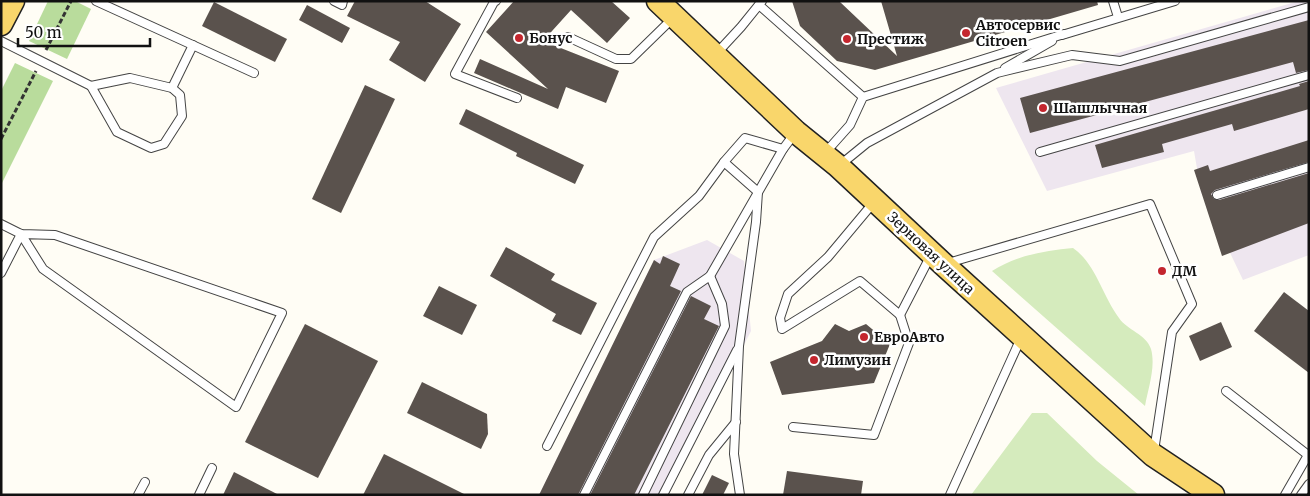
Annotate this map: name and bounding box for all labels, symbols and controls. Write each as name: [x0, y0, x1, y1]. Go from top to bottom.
scale bar: [18, 15, 150, 47]
place label: Автосервис Citroen: [975, 16, 1061, 50]
text: 50 m: [25, 23, 62, 42]
marker: Автосервис Citroen: [960, 27, 972, 39]
place label: Бонус: [529, 29, 573, 47]
place label: Престиж: [857, 30, 925, 48]
marker: Бонус: [513, 32, 525, 44]
marker: Престиж: [841, 33, 853, 45]
place label: Шашлычная: [1053, 99, 1148, 117]
marker: Шашлычная: [1037, 102, 1049, 114]
street label: Зерновая улица: [884, 208, 979, 298]
place label: ДМ: [1172, 262, 1198, 280]
marker: ДМ: [1156, 265, 1168, 277]
place label: ЕвроАвто: [874, 328, 944, 346]
marker: ЕвроАвто: [858, 331, 870, 343]
place label: Лимузин: [824, 351, 891, 369]
marker: Лимузин: [808, 354, 820, 366]

